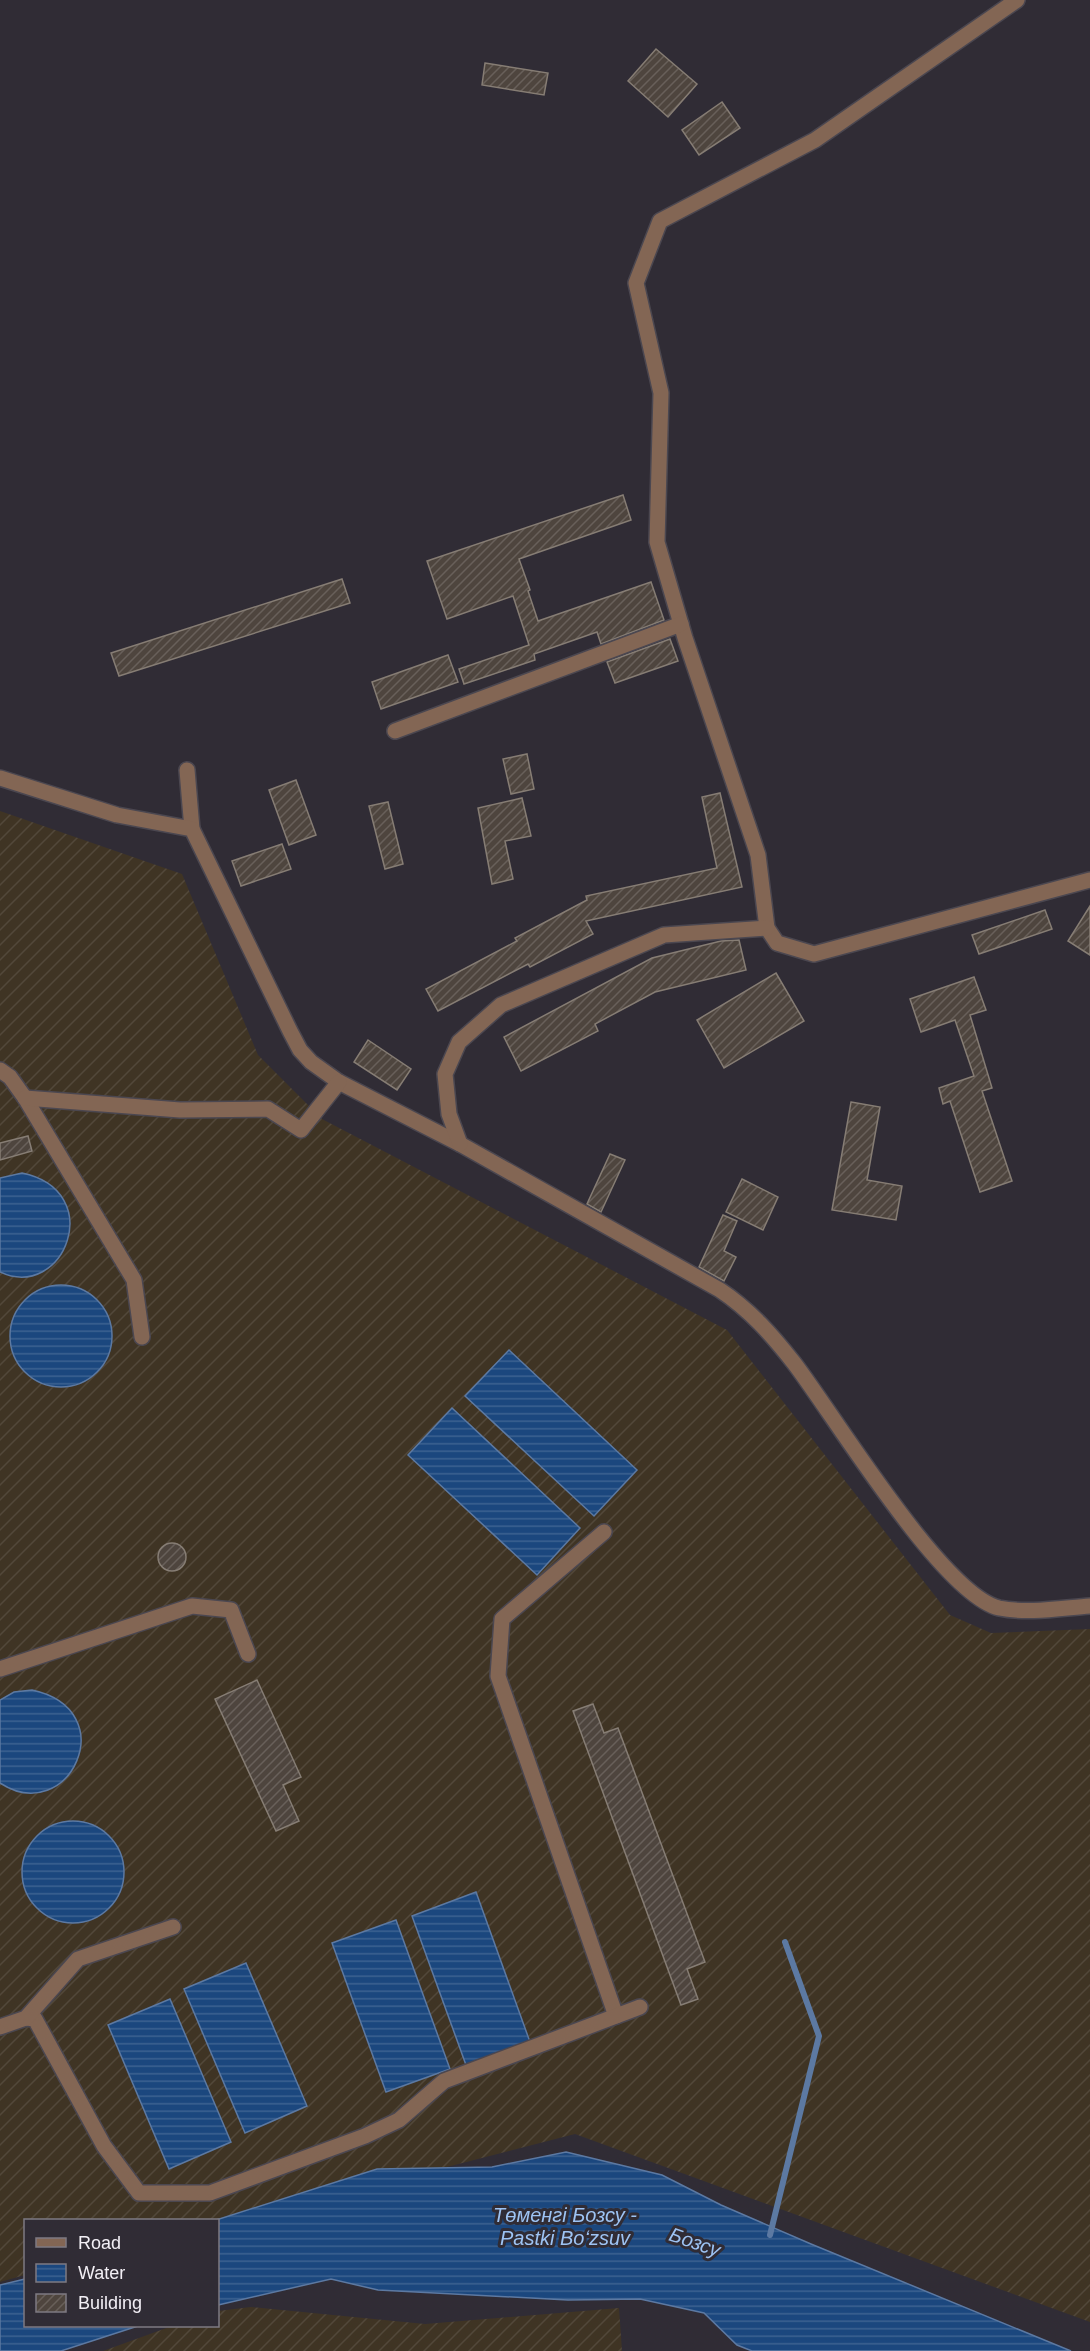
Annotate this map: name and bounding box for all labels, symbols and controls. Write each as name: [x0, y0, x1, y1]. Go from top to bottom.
water label: Төменгі Бозсу - Pastki Boʻzsuv: [493, 2204, 637, 2249]
legend: [24, 2219, 219, 2327]
water label: Бозсу: [667, 2223, 724, 2261]
text: Road: [78, 2233, 121, 2253]
text: Water: [78, 2263, 125, 2283]
text: Building: [78, 2293, 142, 2313]

